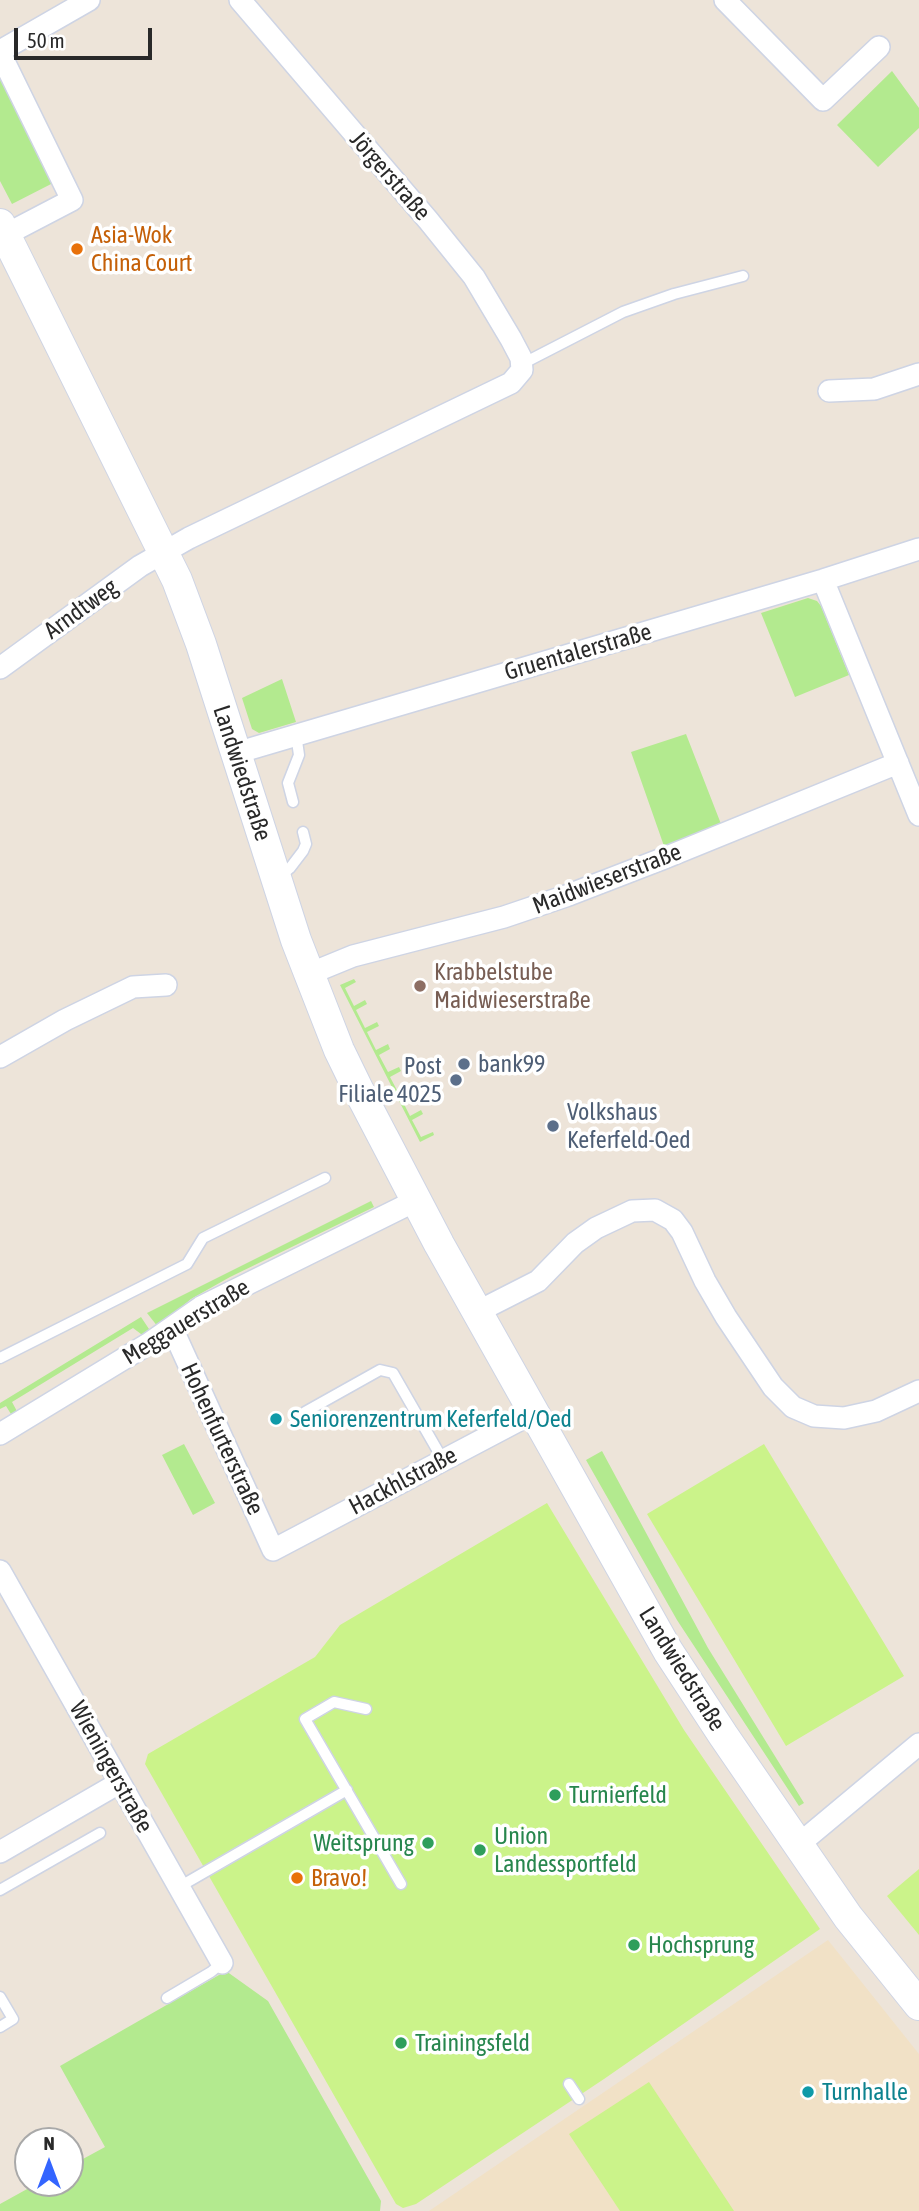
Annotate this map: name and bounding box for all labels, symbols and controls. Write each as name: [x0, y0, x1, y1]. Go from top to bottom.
scale bar: [18, 14, 156, 58]
text: 50 m: [27, 28, 65, 52]
street label: Jörgerstraße: [344, 126, 436, 226]
place label: Asia-Wok China Court: [91, 221, 192, 277]
marker: Asia-Wok China Court: [69, 241, 85, 257]
street label: Arndtweg: [39, 573, 123, 645]
street label: Gruentalerstraße: [501, 617, 655, 687]
street label: Landwiedstraße: [207, 702, 277, 844]
street label: Maidwieserstraße: [529, 837, 685, 921]
place label: Krabbelstube Maidwieserstraße: [434, 958, 591, 1014]
marker: Krabbelstube Maidwieserstraße: [412, 978, 428, 994]
place label: bank99: [478, 1050, 545, 1078]
place label: Post Filiale 4025: [338, 1052, 442, 1108]
marker: bank99: [456, 1056, 472, 1072]
marker: Post Filiale 4025: [448, 1072, 464, 1088]
place label: Volkshaus Keferfeld-Oed: [567, 1098, 691, 1154]
marker: Volkshaus Keferfeld-Oed: [545, 1118, 561, 1134]
street label: Meggauerstraße: [117, 1273, 255, 1371]
street label: Hohenfurterstraße: [174, 1358, 270, 1520]
place label: Seniorenzentrum Keferfeld/Oed: [290, 1405, 572, 1433]
marker: Seniorenzentrum Keferfeld/Oed: [268, 1411, 284, 1427]
street label: Hackhlstraße: [344, 1441, 462, 1521]
street label: Landwiedstraße: [632, 1602, 732, 1736]
street label: Wieningerstraße: [63, 1696, 159, 1838]
place label: Turnierfeld: [569, 1781, 667, 1809]
marker: Turnierfeld: [547, 1787, 563, 1803]
place label: Union Landessportfeld: [494, 1822, 637, 1878]
place label: Weitsprung: [314, 1829, 414, 1857]
marker: Weitsprung: [420, 1835, 436, 1851]
marker: Union Landessportfeld: [472, 1842, 488, 1858]
place label: Bravo!: [311, 1864, 367, 1892]
marker: Bravo!: [289, 1870, 305, 1886]
place label: Hochsprung: [648, 1931, 754, 1959]
marker: Hochsprung: [626, 1937, 642, 1953]
place label: Trainingsfeld: [415, 2029, 530, 2057]
marker: Trainingsfeld: [393, 2035, 409, 2051]
place label: Turnhalle: [822, 2078, 908, 2106]
marker: Turnhalle: [800, 2084, 816, 2100]
north arrow: [14, 2127, 84, 2197]
text: N: [43, 2132, 55, 2154]

